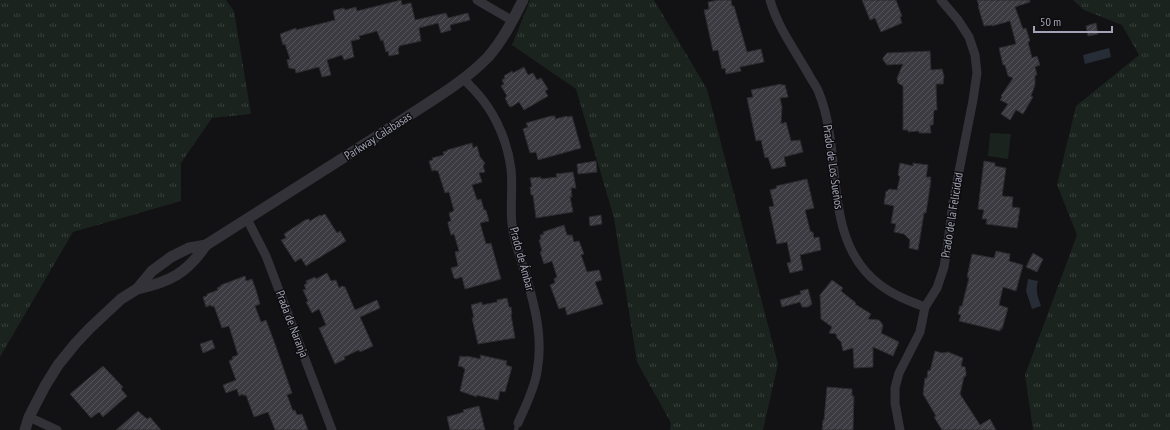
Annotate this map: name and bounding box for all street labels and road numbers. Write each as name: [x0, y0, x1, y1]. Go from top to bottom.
street label: Parkway Calabasas: [341, 108, 414, 163]
street label: Prado de Los Sueños: [820, 124, 847, 210]
street label: Prado de la Felicidad: [937, 171, 966, 259]
street label: Prado de Ámbar: [507, 225, 538, 293]
street label: Prada de Naranja: [273, 288, 312, 360]

